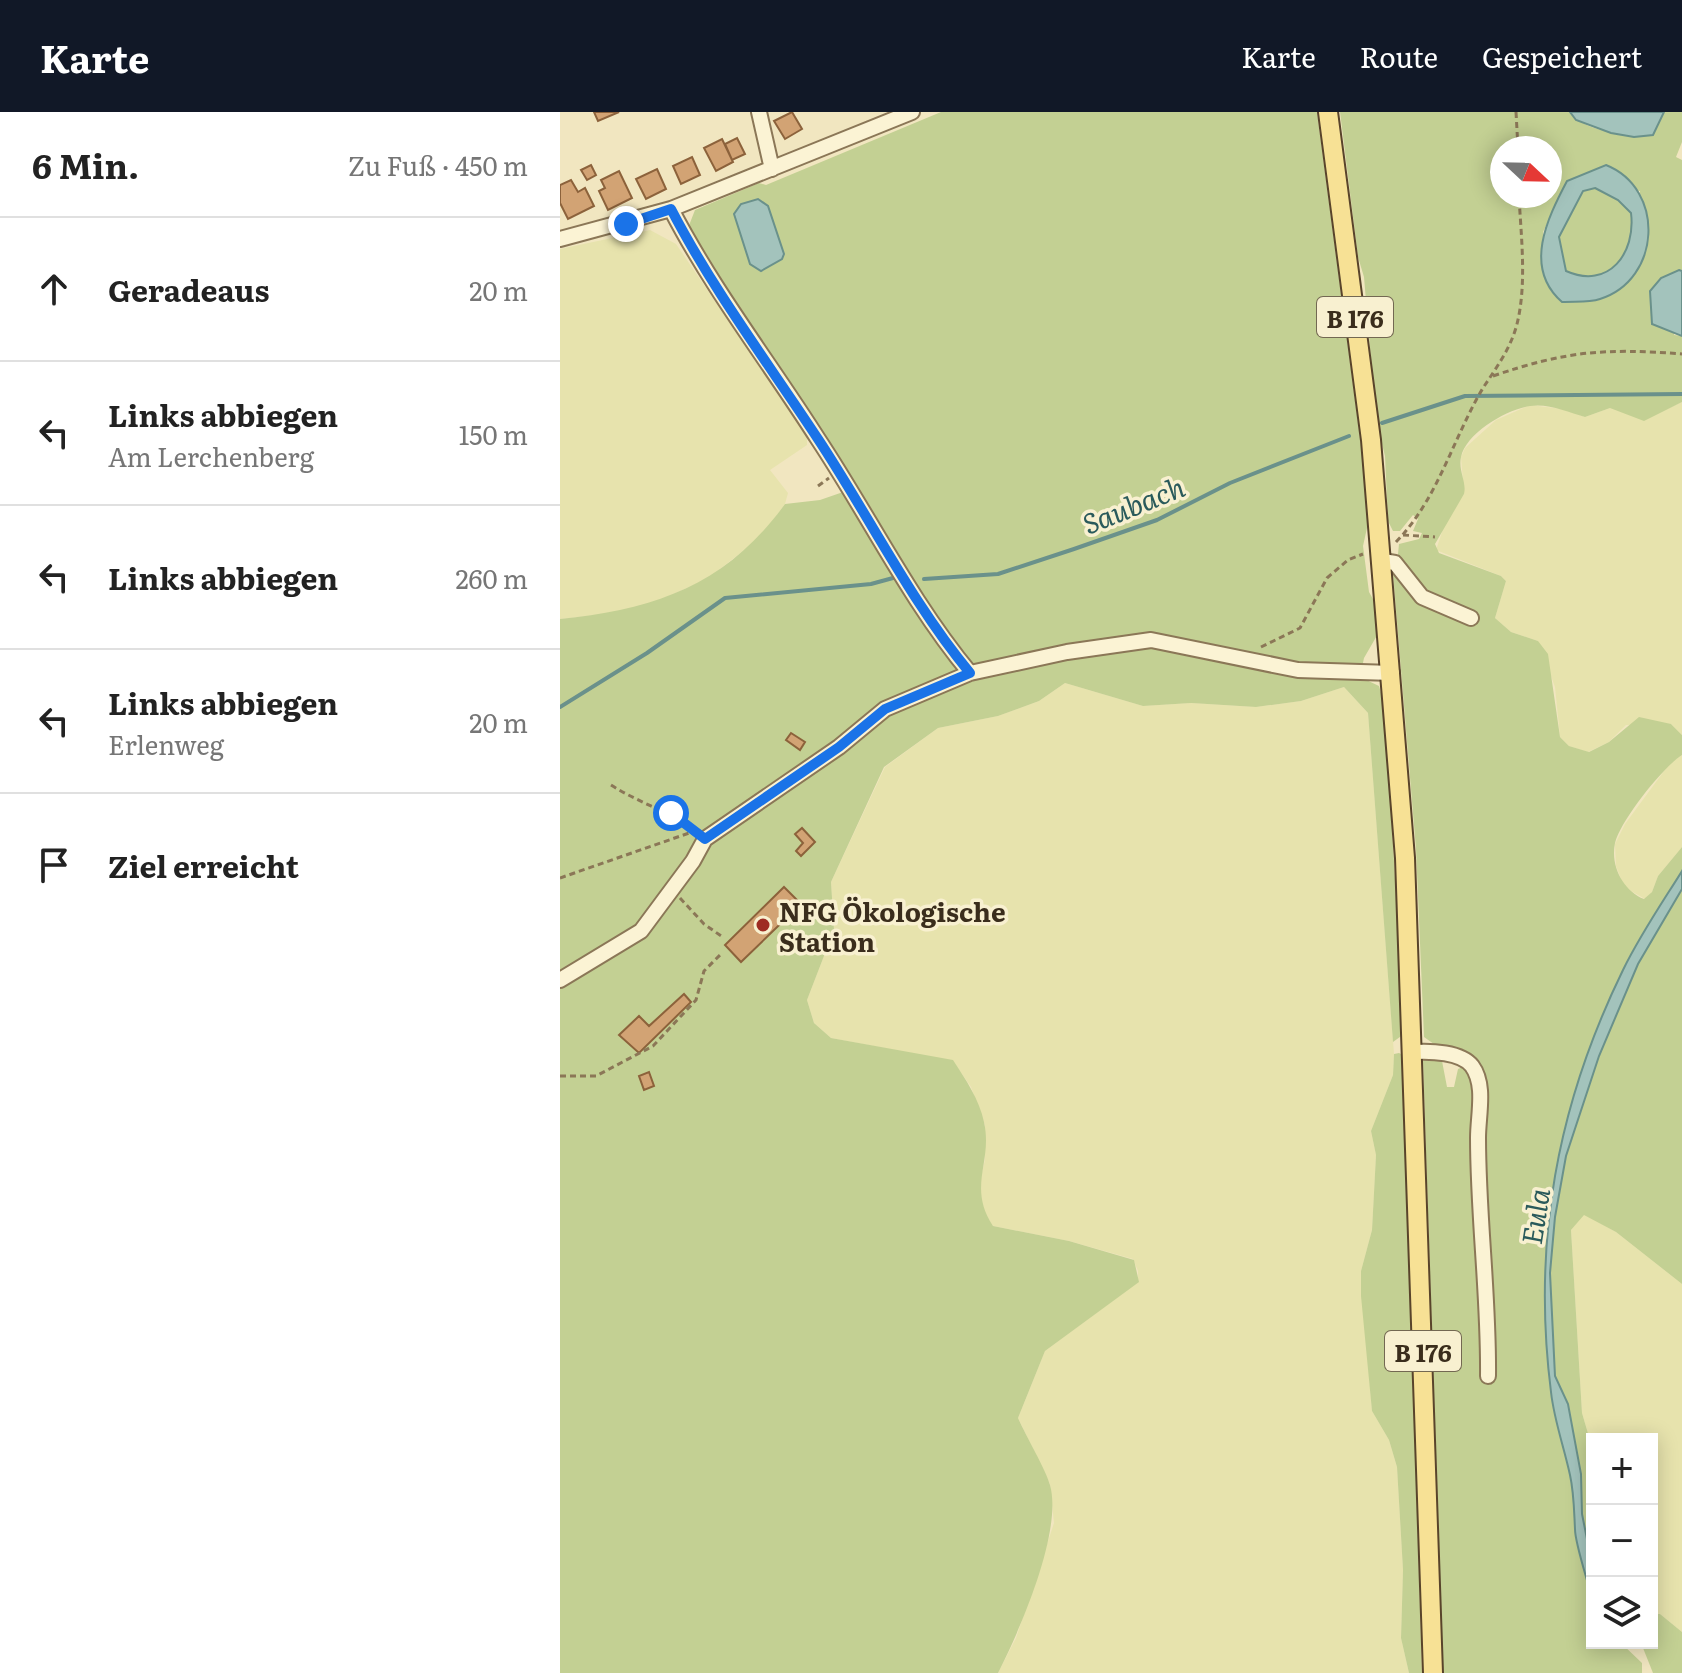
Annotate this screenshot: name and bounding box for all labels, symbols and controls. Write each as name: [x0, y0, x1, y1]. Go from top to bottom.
text: Karte: [40, 28, 149, 85]
text: Karte: [1241, 35, 1316, 77]
text: Route: [1360, 35, 1438, 77]
text: Gespeichert: [1482, 35, 1642, 77]
north arrow: [1490, 136, 1562, 208]
text: 6 Min.: [32, 139, 139, 189]
text: Zu Fuß · 450 m: [348, 145, 528, 184]
route end: [608, 206, 644, 242]
icon: ahead: [32, 267, 76, 311]
text: Geradeaus: [108, 267, 270, 311]
text: 20 m: [469, 270, 528, 309]
road number: B 176: [1317, 297, 1393, 337]
text: Links abbiegen: [108, 392, 338, 436]
icon: left: [32, 411, 76, 455]
text: 150 m: [459, 414, 528, 453]
text: Am Lerchenberg: [108, 436, 314, 475]
water label: Saubach: [1076, 464, 1191, 543]
icon: left: [32, 555, 76, 599]
text: Links abbiegen: [108, 555, 338, 599]
text: 260 m: [455, 558, 528, 597]
text: Links abbiegen: [108, 680, 338, 724]
icon: left: [32, 699, 76, 743]
text: 20 m: [469, 702, 528, 741]
text: Erlenweg: [108, 724, 224, 763]
route start: [653, 795, 689, 831]
icon: arrive: [32, 843, 76, 887]
text: Ziel erreicht: [108, 843, 299, 887]
place label: NFG Ökologische Station: [779, 891, 1006, 960]
marker: NFG Ökologische Station: [754, 916, 772, 934]
water label: Eula: [1509, 1185, 1559, 1247]
road number: B 176: [1385, 1331, 1461, 1371]
map controls: [1586, 1433, 1658, 1649]
button: +: [1586, 1433, 1658, 1505]
button: −: [1586, 1505, 1658, 1577]
button: layers: [1586, 1577, 1658, 1649]

